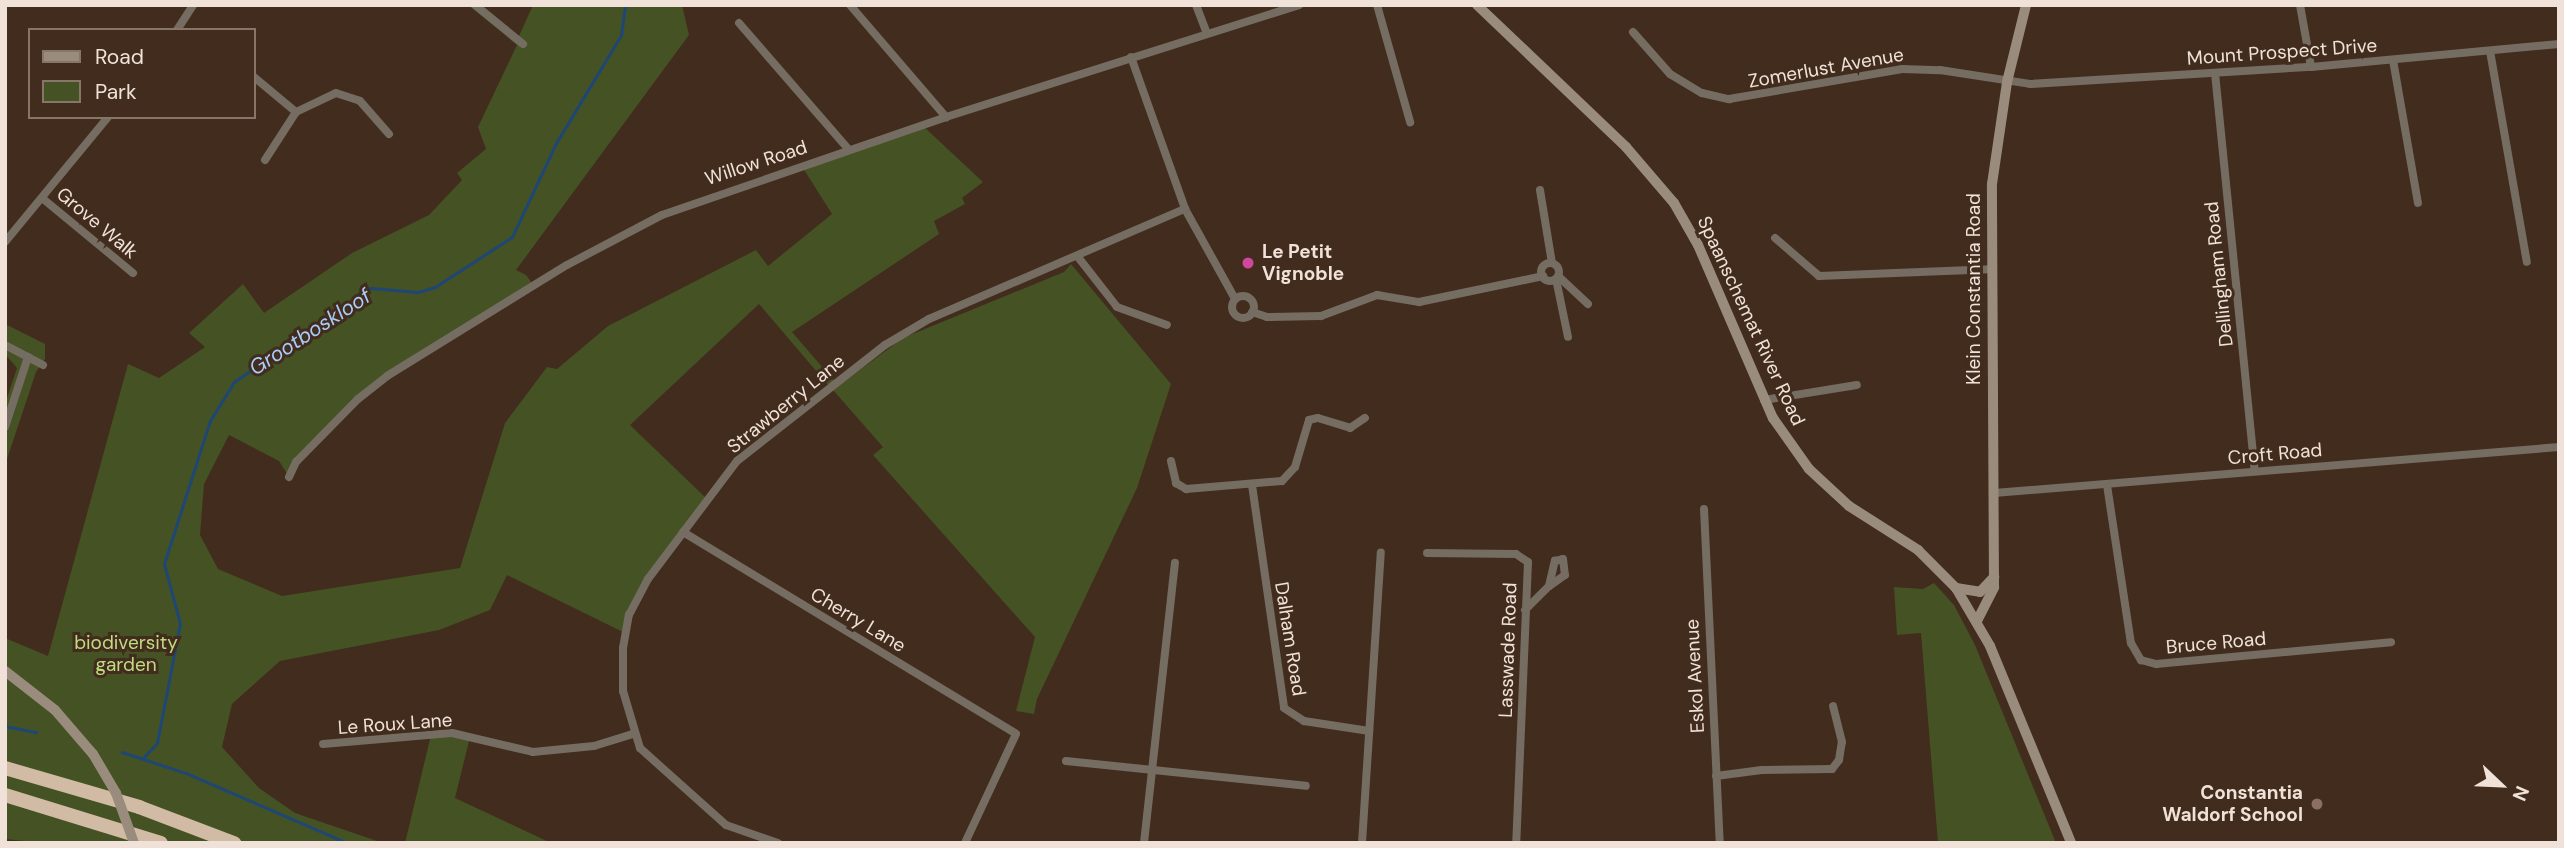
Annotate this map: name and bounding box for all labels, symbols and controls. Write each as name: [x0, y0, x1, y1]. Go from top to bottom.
legend: [28, 28, 256, 119]
street label: Mount Prospect Drive: [2186, 34, 2378, 70]
text: Road: [95, 43, 144, 71]
street label: Zomerlust Avenue: [1746, 43, 1906, 93]
text: Park: [95, 78, 136, 106]
street label: Willow Road: [702, 136, 810, 190]
street label: Grove Walk: [52, 182, 142, 264]
street label: Klein Constantia Road: [1963, 193, 1985, 385]
street label: Dellingham Road: [2200, 200, 2238, 348]
street label: Spaanschemat River Road: [1692, 213, 1810, 429]
place label: Le Petit Vignoble: [1262, 241, 1344, 285]
marker: Le Petit Vignoble: [1240, 255, 1256, 271]
water label: Grootboskloof: [244, 283, 376, 381]
street label: Strawberry Lane: [723, 350, 849, 458]
street label: Croft Road: [2227, 439, 2323, 469]
street label: Dalham Road: [1270, 580, 1310, 698]
street label: Lasswade Road: [1494, 582, 1522, 718]
street label: Cherry Lane: [806, 583, 910, 657]
street label: Eskol Avenue: [1681, 618, 1709, 734]
street label: Bruce Road: [2165, 627, 2267, 659]
park label: biodiversity garden: [74, 632, 178, 676]
street label: Le Roux Lane: [337, 709, 453, 739]
north arrow: [2466, 750, 2536, 820]
place label: Constantia Waldorf School: [2162, 782, 2303, 826]
text: N: [2507, 782, 2535, 805]
marker: Constantia Waldorf School: [2309, 796, 2325, 812]

